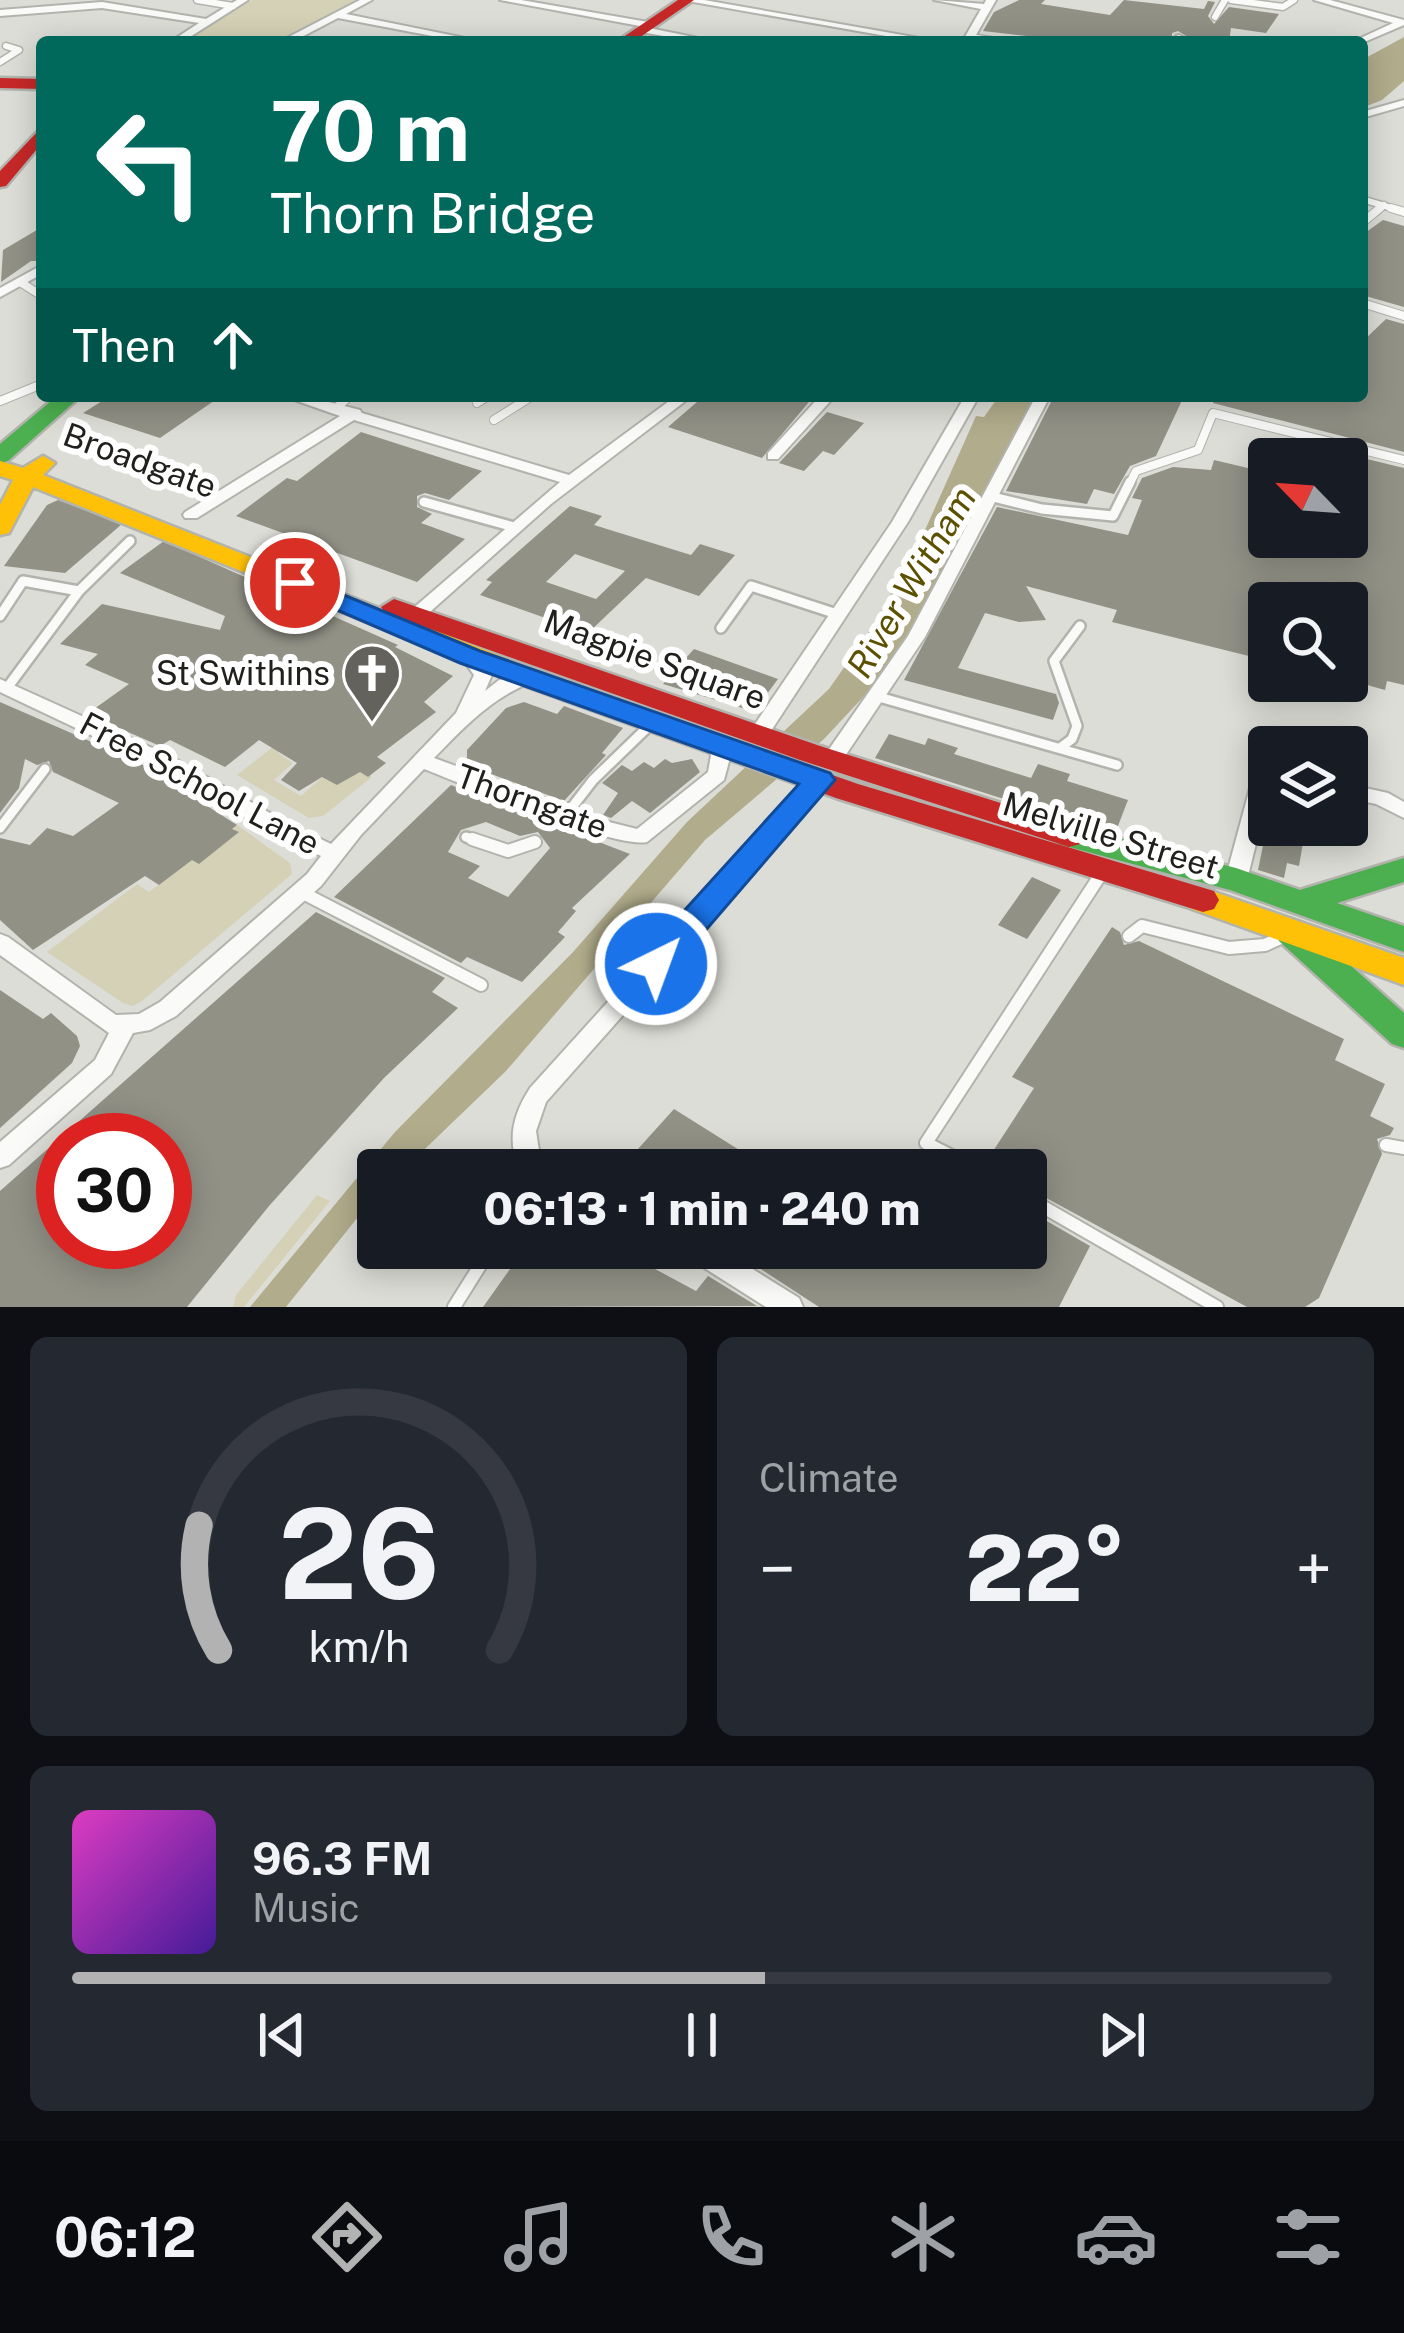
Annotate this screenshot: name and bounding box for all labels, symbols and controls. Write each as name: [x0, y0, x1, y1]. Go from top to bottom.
text: 70 m: [270, 81, 470, 180]
icon: left: [72, 84, 228, 240]
text: Thorn Bridge: [270, 182, 595, 245]
icon: ahead: [200, 312, 266, 378]
text: Then: [72, 319, 176, 372]
street label: Broadgate: [58, 415, 222, 505]
north arrow: [1248, 438, 1368, 558]
map controls: [1248, 438, 1368, 846]
water label: River Witham: [838, 479, 984, 685]
pin: [244, 532, 346, 634]
icon: arrive: [262, 550, 328, 616]
button: search: [1248, 582, 1368, 702]
street label: Magpie Square: [539, 601, 771, 717]
church icon: St Swithins: [341, 642, 403, 724]
place label: St Swithins: [156, 654, 330, 692]
street label: Free School Lane: [74, 704, 326, 862]
button: layers: [1248, 726, 1368, 846]
street label: Thorngate: [451, 756, 613, 846]
street label: Melville Street: [999, 784, 1223, 886]
position arrow: [593, 901, 719, 1027]
speed limit sign: 30: [36, 1113, 192, 1269]
text: 06:13 · 1 min · 240 m: [484, 1182, 920, 1235]
text: Climate: [759, 1455, 899, 1501]
text: 26: [278, 1480, 439, 1627]
text: 22°: [965, 1515, 1126, 1621]
text: −: [759, 1530, 796, 1608]
text: +: [1295, 1530, 1332, 1608]
text: km/h: [308, 1620, 409, 1671]
text: 96.3 FM: [252, 1832, 432, 1885]
text: Music: [252, 1885, 360, 1931]
icon: previous: [249, 2002, 315, 2068]
icon: pause: [669, 2002, 735, 2068]
icon: next: [1089, 2002, 1155, 2068]
icon: directions: [305, 2195, 389, 2279]
icon: music: [497, 2195, 581, 2279]
icon: phone: [689, 2195, 773, 2279]
icon: climate: [881, 2195, 965, 2279]
icon: car: [1074, 2195, 1158, 2279]
icon: filters: [1266, 2195, 1350, 2279]
text: 06:12: [54, 2206, 196, 2269]

